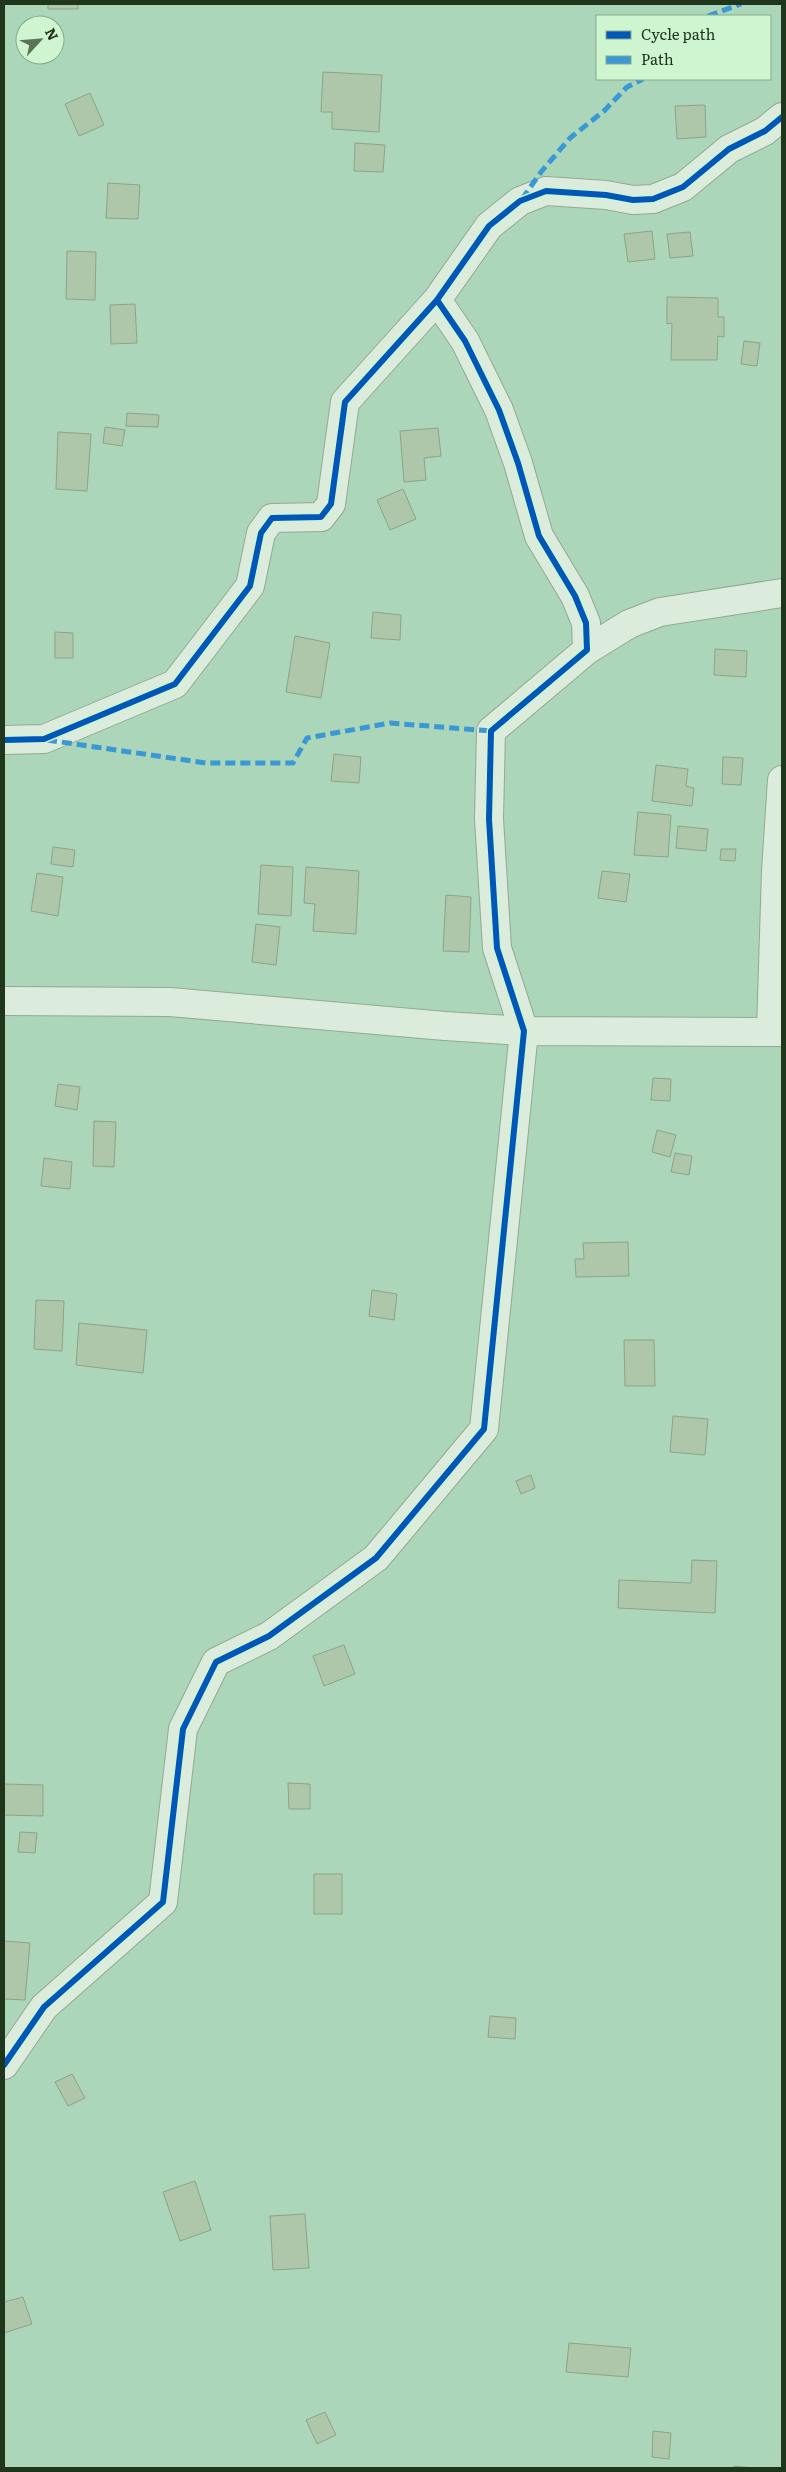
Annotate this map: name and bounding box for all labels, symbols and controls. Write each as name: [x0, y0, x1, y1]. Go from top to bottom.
north arrow: [15, 15, 65, 65]
legend: [596, 15, 771, 80]
text: Cycle path: [641, 22, 716, 45]
text: N: [41, 24, 64, 44]
text: Path: [641, 47, 674, 70]

